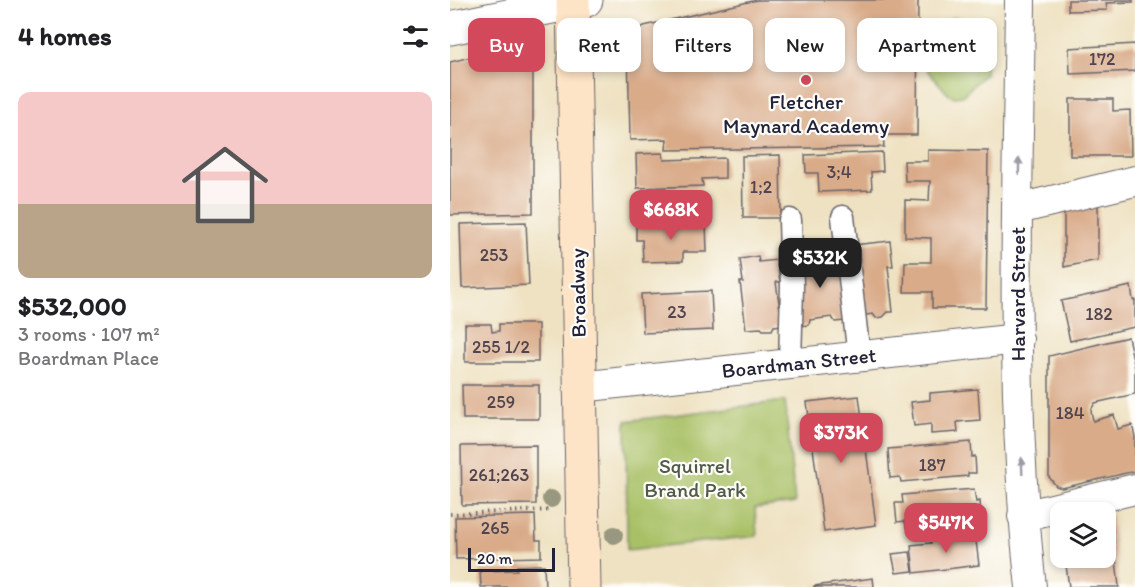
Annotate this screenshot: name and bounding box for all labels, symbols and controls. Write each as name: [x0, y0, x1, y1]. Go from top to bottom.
chip: Buy: [468, 18, 545, 72]
chip: Rent: [557, 18, 641, 72]
chip: Filters: [653, 18, 753, 72]
chip: New: [765, 18, 845, 72]
chip: Apartment: [857, 18, 997, 72]
text: 4 homes: [18, 20, 112, 52]
icon: filters: [399, 20, 432, 53]
house number: 172: [1089, 48, 1116, 70]
marker: Fletcher Maynard Academy: [799, 73, 813, 87]
place label: Fletcher Maynard Academy: [723, 89, 889, 138]
icon: home: [171, 131, 279, 239]
one-way arrow: [1014, 157, 1023, 176]
house number: 3;4: [826, 161, 852, 183]
house number: 1;2: [750, 176, 773, 198]
pin: $668K: [629, 190, 713, 241]
text: $668K: [643, 197, 699, 221]
street label: Harvard Street: [1005, 227, 1030, 361]
pin: $532K: [778, 238, 862, 289]
house number: 253: [480, 244, 509, 266]
text: $532K: [793, 245, 847, 269]
street label: Broadway: [564, 248, 591, 338]
text: $532,000: [18, 290, 127, 322]
house number: 23: [667, 301, 687, 323]
house number: 182: [1085, 303, 1113, 325]
text: 3 rooms · 107 m²: [18, 322, 160, 346]
house number: 255 1/2: [472, 336, 530, 358]
street label: Boardman Street: [720, 342, 878, 383]
text: Boardman Place: [18, 346, 159, 370]
house number: 259: [487, 391, 515, 413]
house number: 184: [1055, 402, 1085, 424]
pin: $373K: [799, 413, 883, 464]
text: $373K: [814, 420, 868, 444]
park label: Squirrel Brand Park: [644, 453, 746, 502]
house number: 187: [918, 454, 946, 476]
one-way arrow: [1017, 456, 1026, 475]
house number: 261;263: [469, 464, 530, 486]
map controls: [1050, 502, 1116, 568]
button: layers: [1050, 502, 1116, 568]
pin: $547K: [904, 503, 988, 554]
text: $547K: [918, 510, 974, 534]
house number: 265: [481, 517, 509, 539]
scale bar: [468, 545, 555, 572]
text: 20 m: [477, 549, 512, 568]

